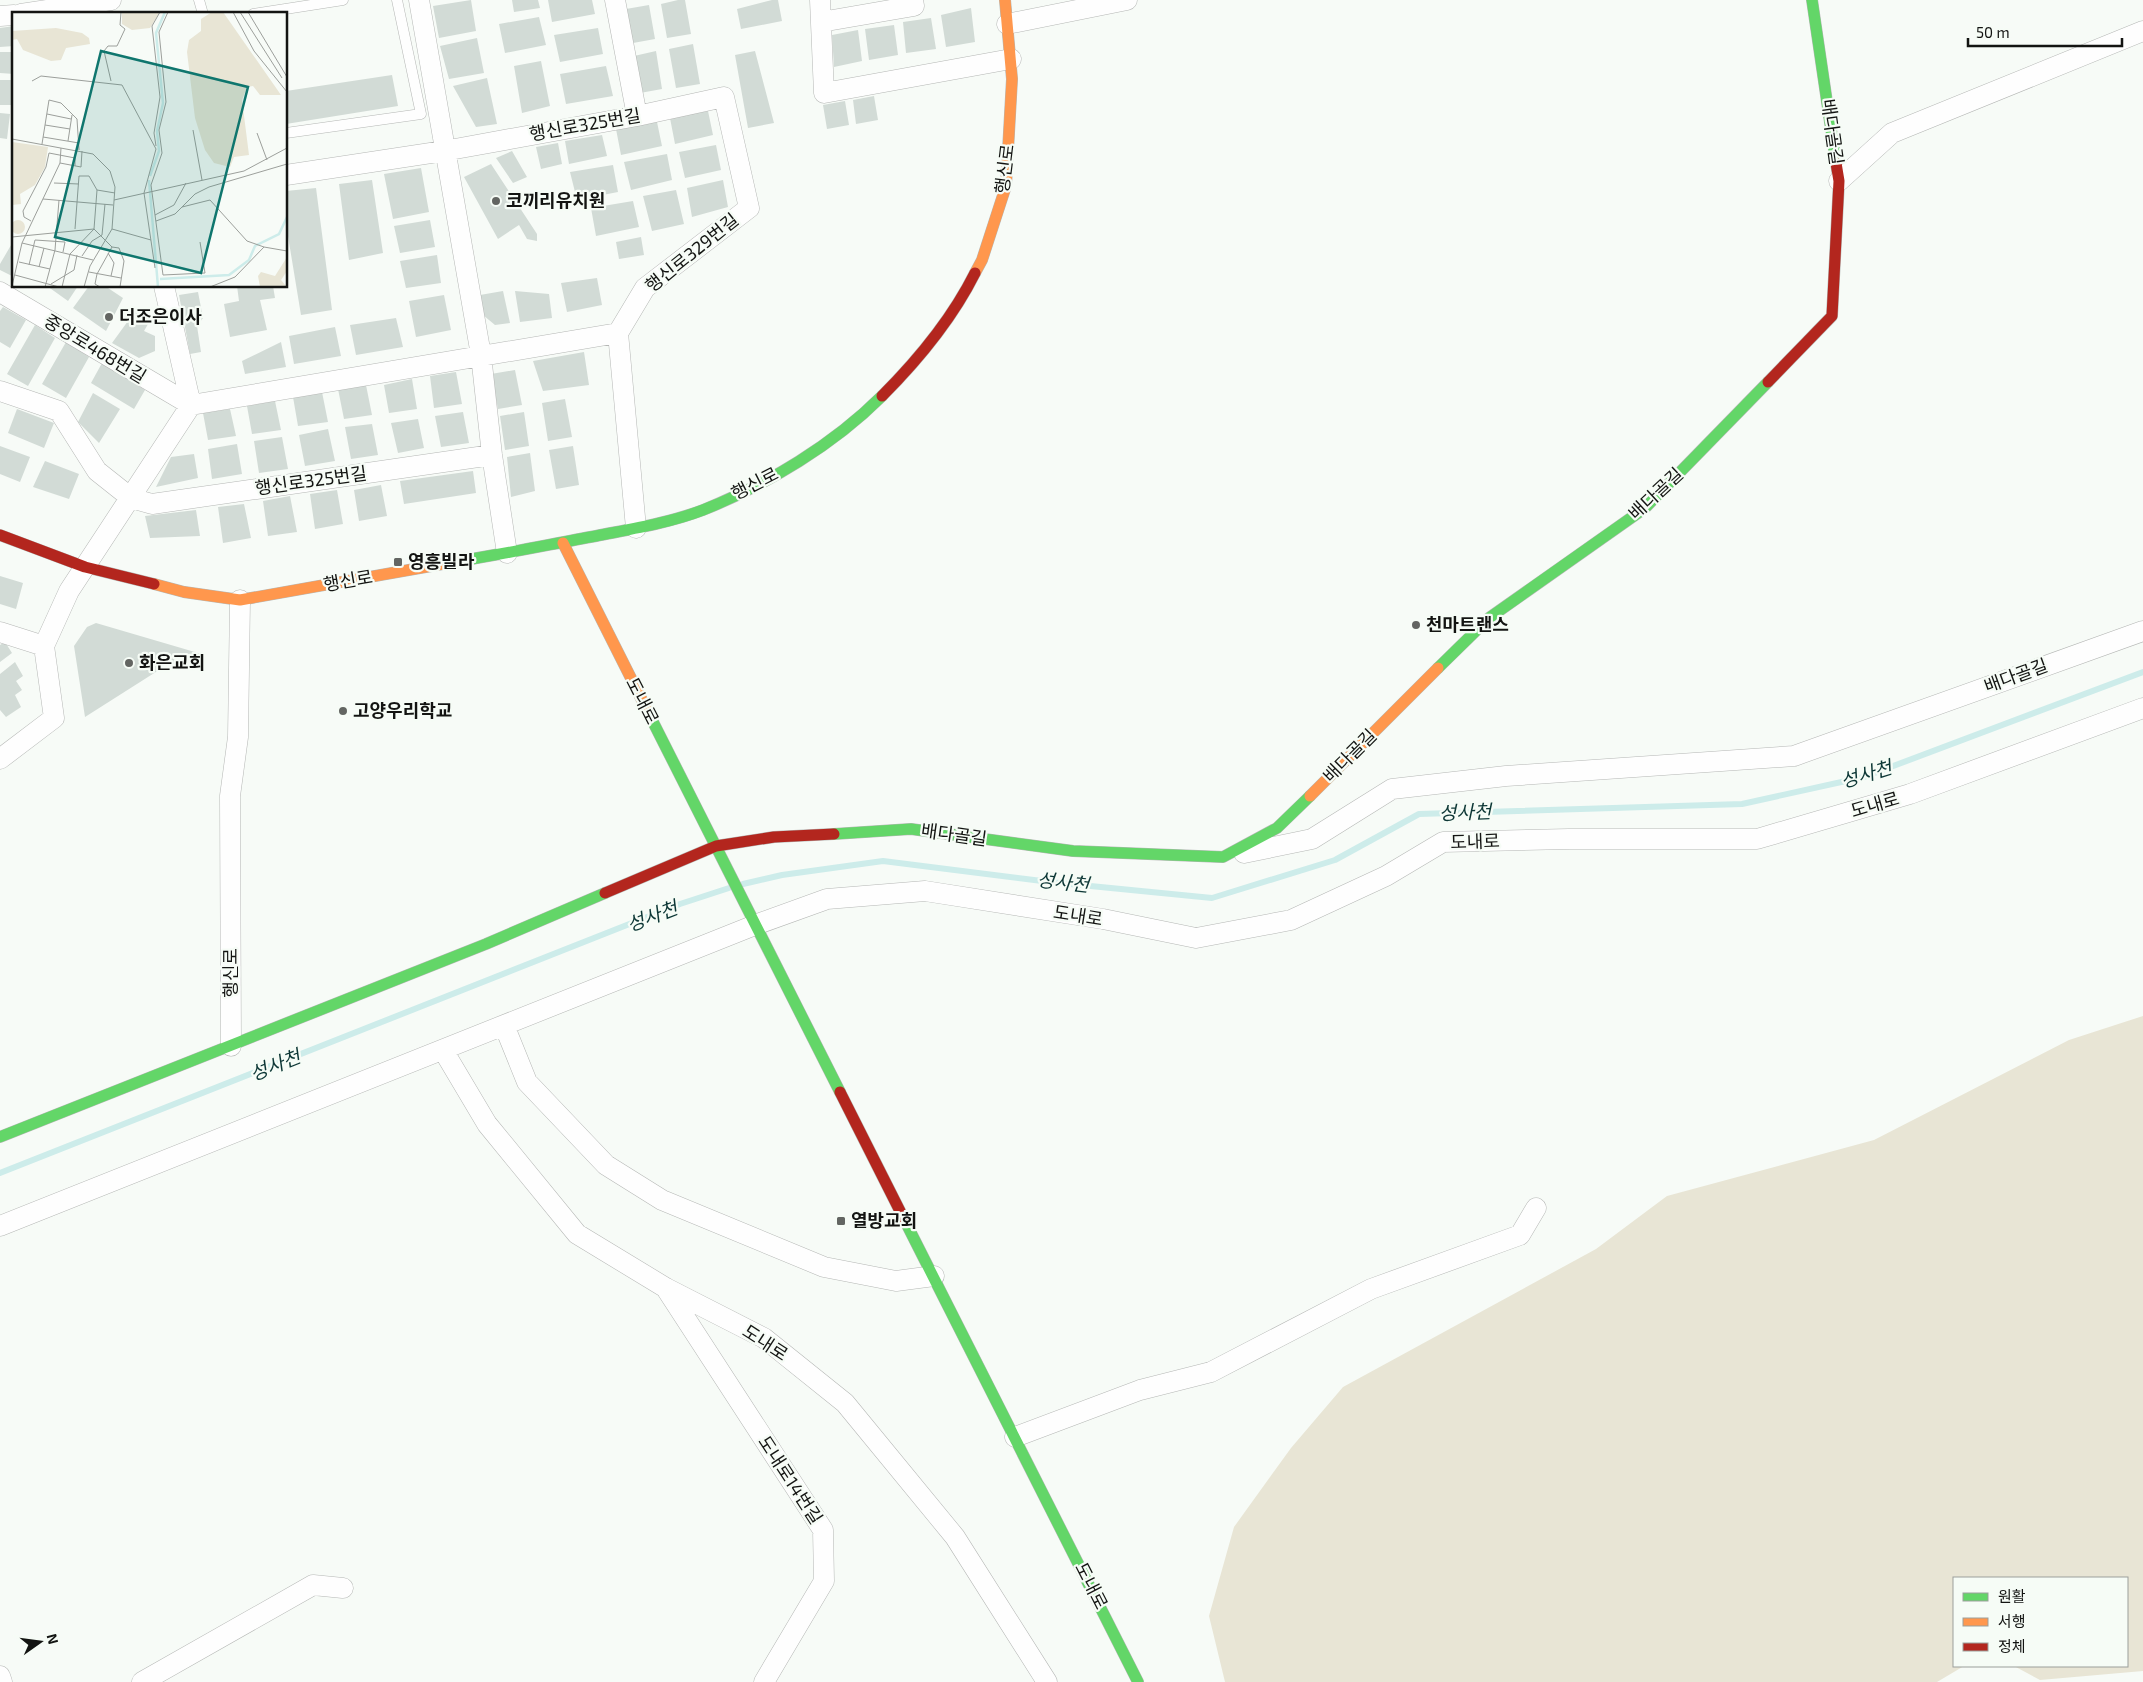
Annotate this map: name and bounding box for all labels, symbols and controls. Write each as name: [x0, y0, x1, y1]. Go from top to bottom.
inset map: [12, 12, 288, 288]
scale bar: [1968, 15, 2122, 47]
text: 50 m: [1976, 23, 2010, 41]
street label: 배다골길: [1817, 98, 1848, 166]
street label: 행신로325번길: [527, 103, 642, 145]
street label: 행신로: [990, 143, 1018, 195]
place label: 코끼리유치원: [506, 189, 605, 211]
marker: 코끼리유치원: [490, 195, 502, 207]
street label: 행신로329번길: [640, 208, 742, 296]
place label: 더조은이사: [119, 305, 202, 327]
street label: 중앙로468번길: [41, 309, 151, 387]
marker: 더조은이사: [103, 311, 115, 323]
street label: 행신로325번길: [254, 461, 368, 499]
street label: 행신로: [727, 462, 782, 504]
street label: 배다골길: [1624, 463, 1687, 524]
place label: 영흥빌라: [408, 550, 475, 572]
marker: 영흥빌라: [392, 556, 404, 568]
street label: 행신로: [321, 565, 374, 595]
place label: 천마트랜스: [1426, 613, 1509, 635]
marker: 천마트랜스: [1410, 619, 1422, 631]
place label: 화은교회: [139, 651, 205, 673]
street label: 배다골길: [1981, 653, 2051, 697]
marker: 화은교회: [123, 657, 135, 669]
street label: 도내로: [622, 673, 664, 728]
place label: 고양우리학교: [353, 699, 452, 721]
marker: 고양우리학교: [337, 705, 349, 717]
street label: 배다골길: [1318, 724, 1380, 786]
water label: 성사천: [1837, 754, 1896, 792]
street label: 도내로: [1848, 787, 1902, 821]
water label: 성사천: [1438, 799, 1493, 824]
street label: 배다골길: [920, 819, 988, 850]
street label: 도내로: [1450, 829, 1500, 853]
water label: 성사천: [1036, 867, 1092, 896]
water label: 성사천: [623, 895, 682, 936]
street label: 도내로: [1052, 900, 1104, 930]
street label: 행신로: [219, 948, 241, 998]
water label: 성사천: [246, 1043, 305, 1085]
place label: 열방교회: [851, 1209, 917, 1231]
marker: 열방교회: [835, 1215, 847, 1227]
street label: 도내로: [739, 1319, 792, 1365]
street label: 도내로14번길: [754, 1431, 828, 1528]
street label: 도내로: [1071, 1558, 1113, 1613]
legend: [1953, 1577, 2128, 1667]
text: 원활: [1998, 1587, 2026, 1605]
text: 서행: [1998, 1612, 2026, 1630]
north arrow: [15, 1617, 65, 1667]
text: N: [44, 1632, 63, 1646]
text: 정체: [1998, 1637, 2026, 1655]

